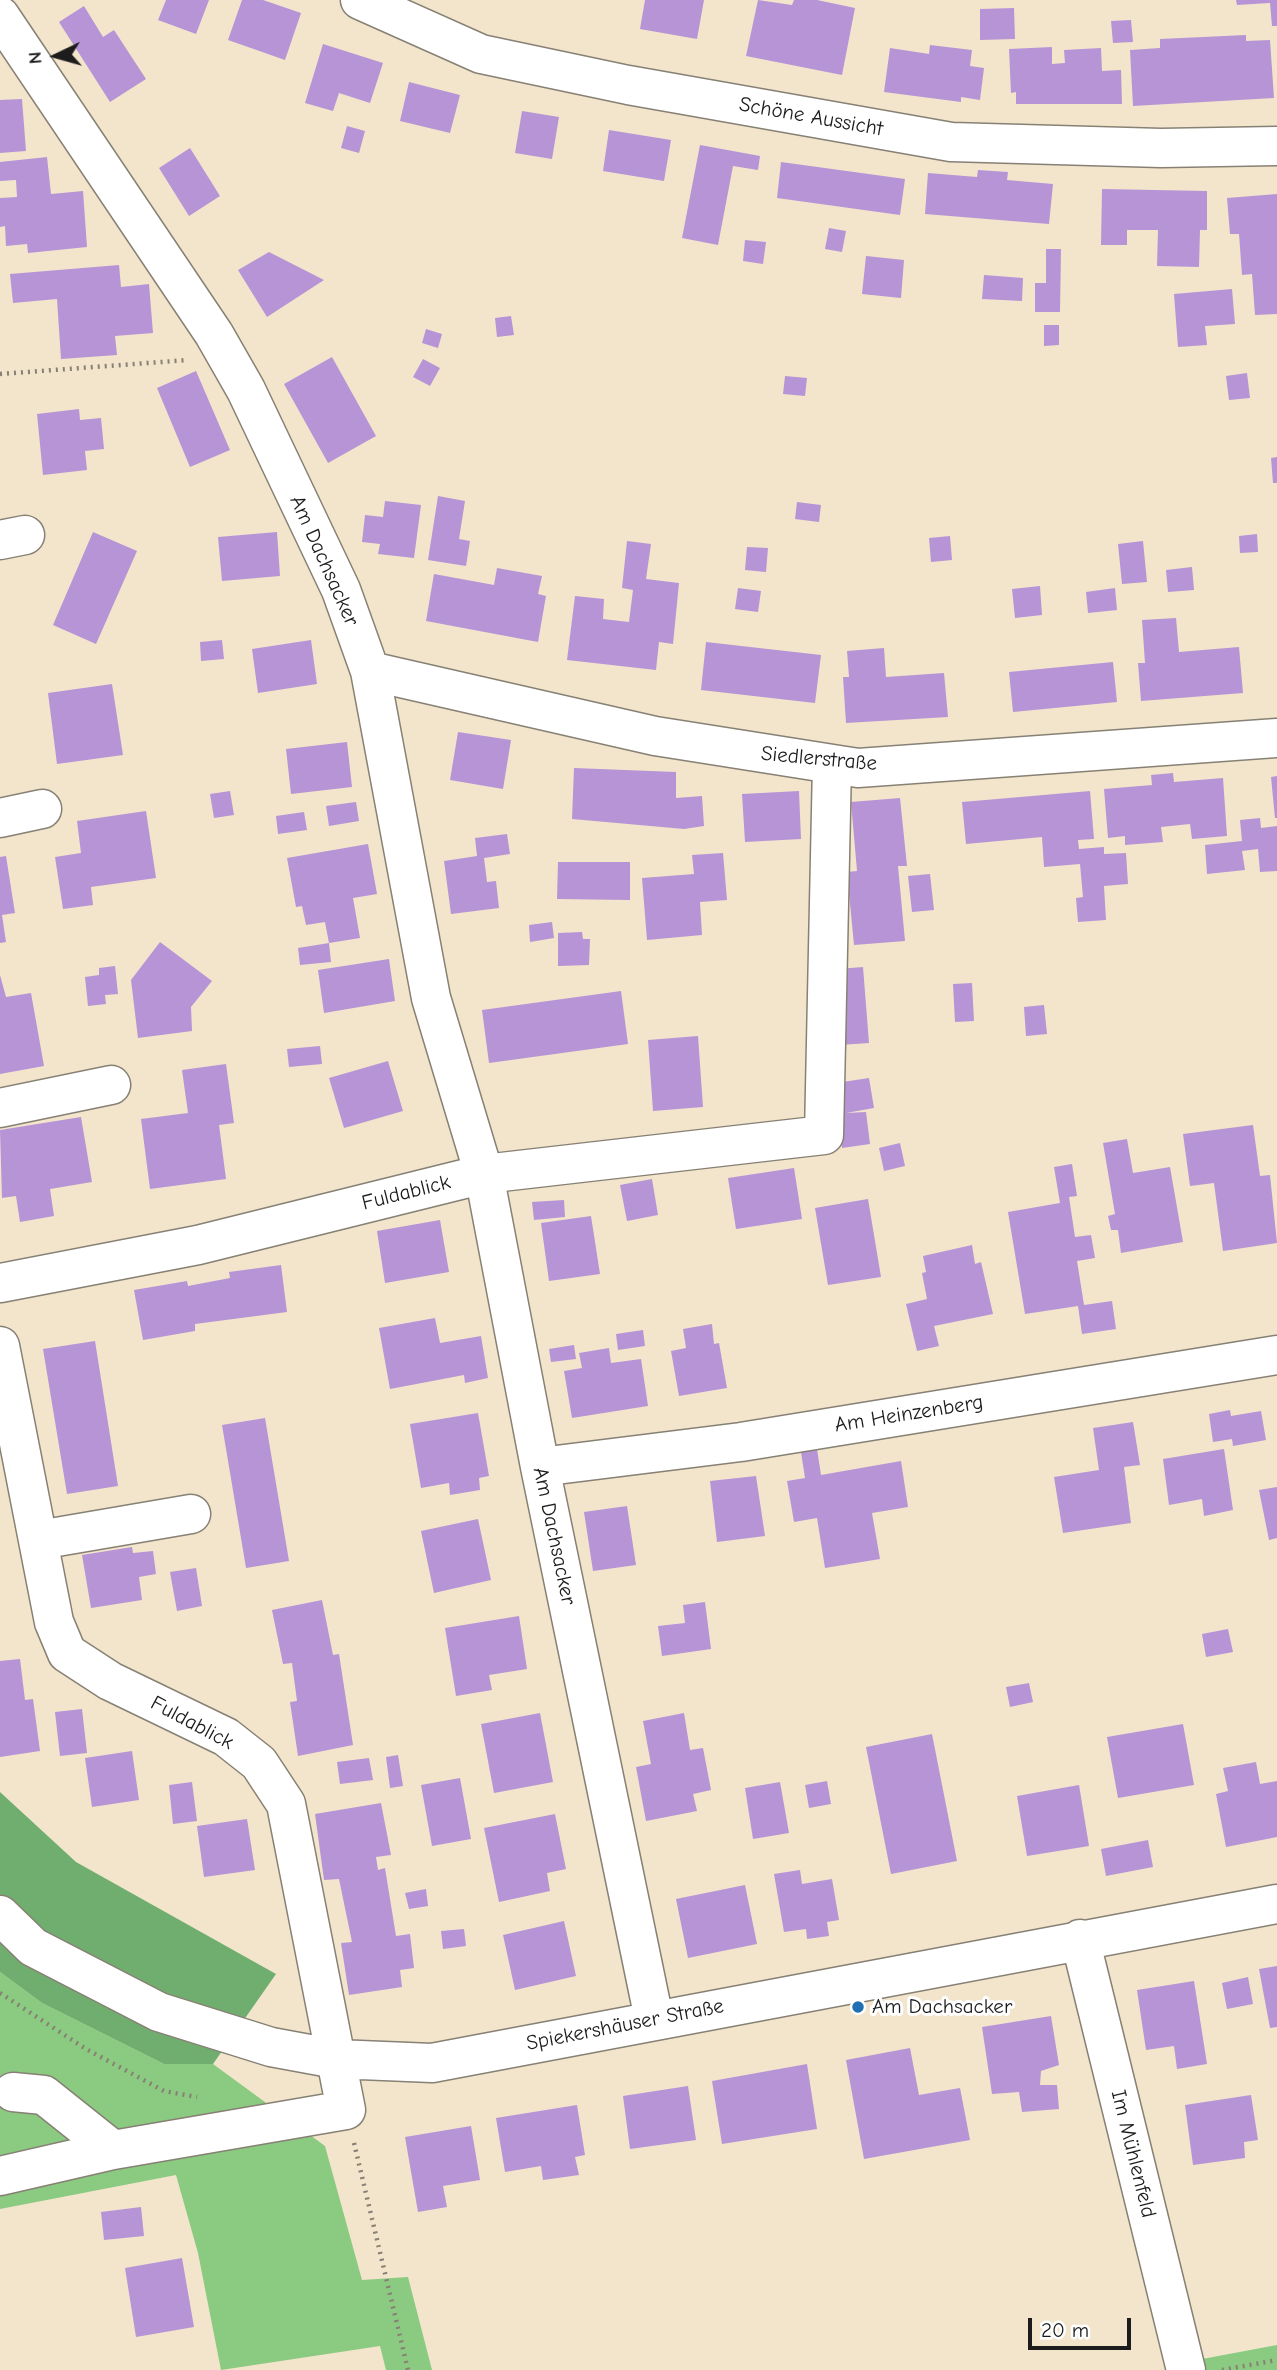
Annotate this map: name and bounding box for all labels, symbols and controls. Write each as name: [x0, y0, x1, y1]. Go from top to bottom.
north arrow: [21, 21, 91, 91]
text: N: [24, 51, 47, 65]
street label: Schöne Aussicht: [737, 92, 885, 142]
street label: Am Dachsacker: [284, 492, 364, 630]
street label: Siedlerstraße: [760, 741, 878, 777]
street label: Fuldablick: [359, 1170, 453, 1216]
street label: Am Heinzenberg: [833, 1390, 985, 1438]
street label: Am Dachsacker: [527, 1465, 581, 1607]
street label: Fuldablick: [146, 1691, 238, 1755]
street label: Spiekershäuser Straße: [524, 1993, 726, 2057]
place label: Am Dachsacker: [872, 1994, 1012, 2020]
marker: Am Dachsacker: [850, 1999, 866, 2015]
street label: Im Mühlenfeld: [1105, 2088, 1161, 2220]
scale bar: [1032, 2304, 1135, 2348]
text: 20 m: [1041, 2318, 1089, 2342]

